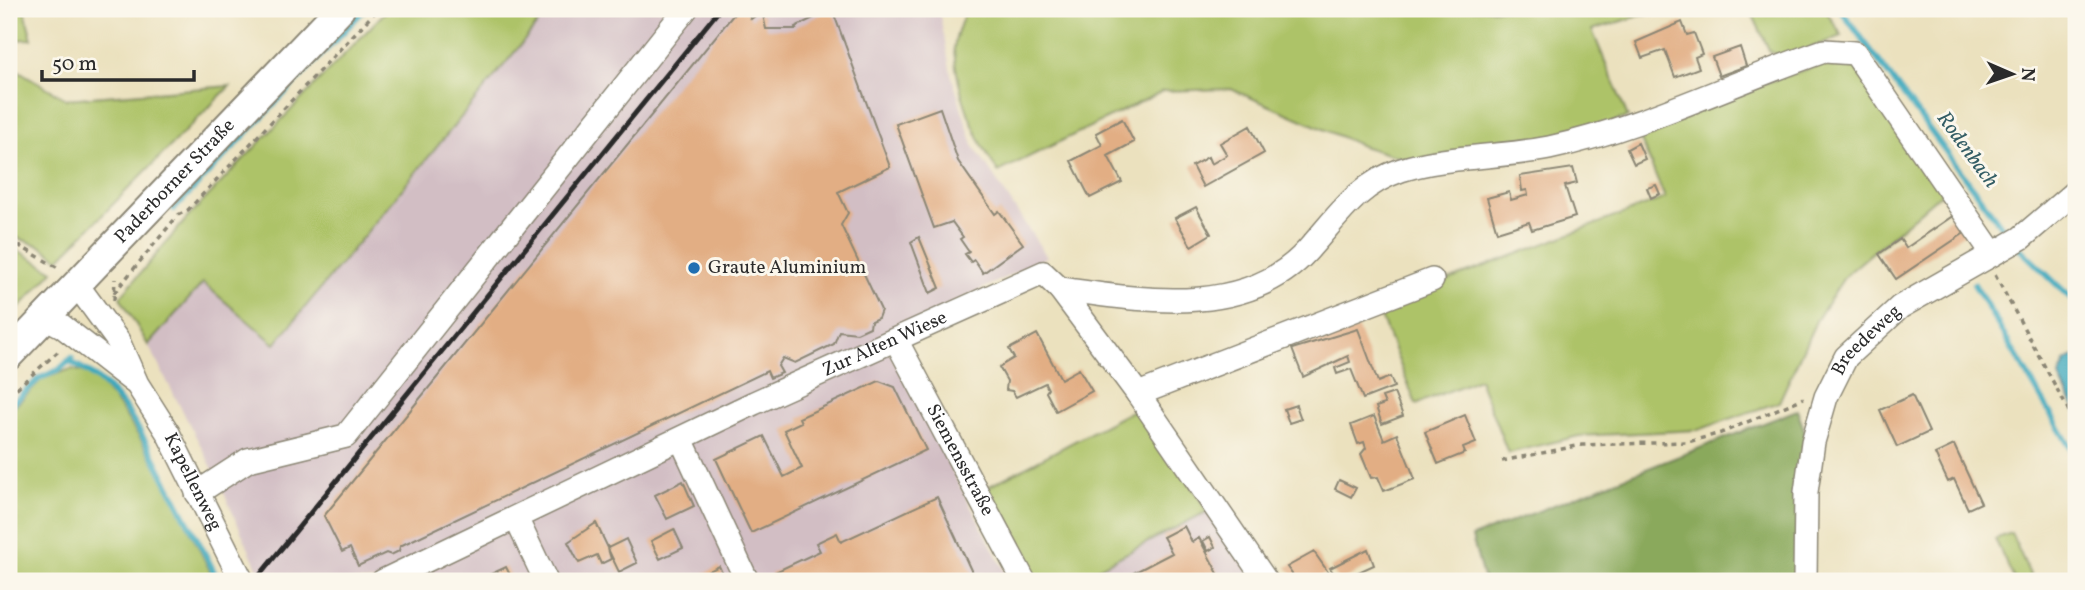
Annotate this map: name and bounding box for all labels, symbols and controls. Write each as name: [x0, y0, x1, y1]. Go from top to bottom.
scale bar: [42, 38, 194, 82]
north arrow: [1976, 38, 2046, 108]
text: 50 m: [52, 50, 97, 79]
text: N: [2014, 67, 2040, 82]
water label: Rodenbach: [1929, 106, 2005, 194]
street label: Paderborner Straße: [109, 113, 241, 250]
place label: Graute Aluminium: [708, 255, 866, 281]
marker: Graute Aluminium: [686, 260, 702, 276]
street label: Breedeweg: [1826, 299, 1907, 380]
street label: Zur Alten Wiese: [818, 305, 951, 383]
street label: Siemensstraße: [919, 400, 1000, 521]
street label: Kapellenweg: [157, 428, 228, 535]

